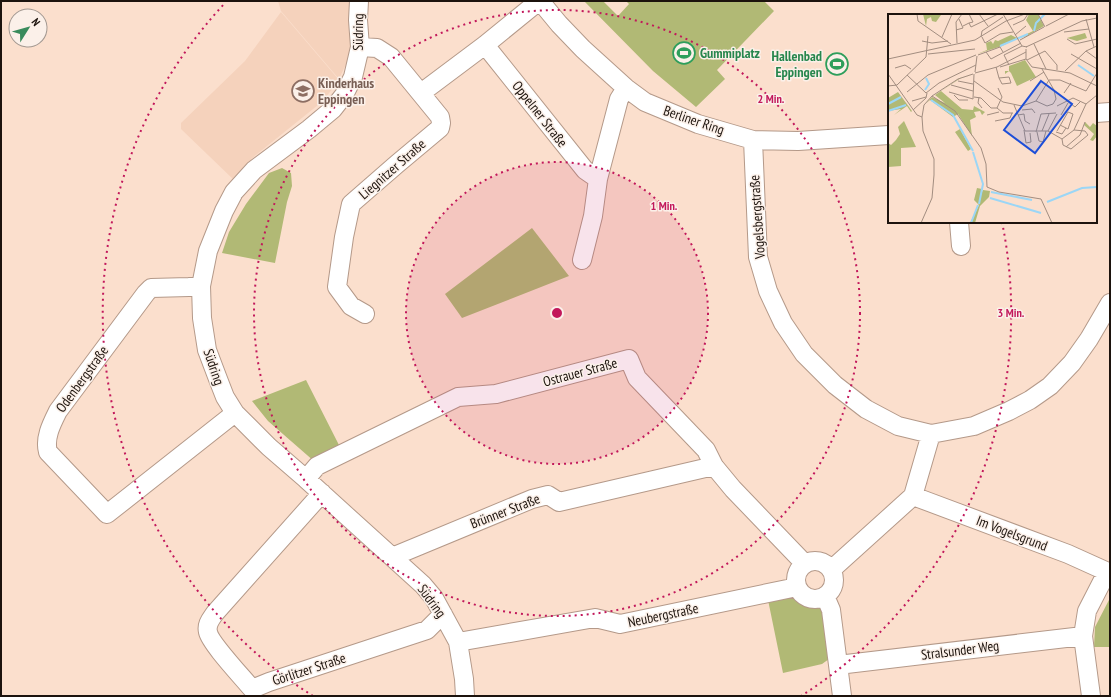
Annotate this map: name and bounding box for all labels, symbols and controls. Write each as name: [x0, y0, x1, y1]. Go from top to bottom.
north arrow: [8, 8, 48, 48]
street label: Südring: [349, 13, 367, 51]
inset map: [888, 14, 1097, 223]
text: N: [29, 15, 43, 29]
sports icon: Gummiplatz: [671, 40, 697, 66]
place label: Gummiplatz: [700, 44, 760, 62]
place label: Hallenbad Eppingen: [771, 47, 822, 81]
sports icon: Hallenbad Eppingen: [824, 51, 850, 77]
place label: Kinderhaus Eppingen: [318, 74, 374, 108]
street label: Oppelner Straße: [508, 77, 572, 151]
school or university icon: Kinderhaus Eppingen: [290, 78, 316, 104]
text: 2 Min.: [758, 91, 785, 106]
street label: Berliner Ring: [661, 101, 727, 139]
street label: Liegnitzer Straße: [355, 135, 429, 203]
street label: Vogelsbergstraße: [745, 174, 769, 261]
text: 1 Min.: [651, 198, 678, 213]
text: 3 Min.: [998, 305, 1025, 320]
centre of rings: [550, 306, 564, 320]
street label: Odenbergstraße: [52, 342, 112, 416]
street label: Südring: [199, 346, 229, 388]
street label: Ostrauer Straße: [541, 353, 619, 391]
street label: Brünner Straße: [468, 489, 543, 533]
street label: Im Vogelsgrund: [974, 511, 1050, 555]
street label: Südring: [414, 581, 450, 621]
street label: Neubergstraße: [626, 599, 700, 631]
street label: Stralsunder Weg: [920, 636, 1000, 664]
street label: Görlitzer Straße: [270, 649, 348, 689]

